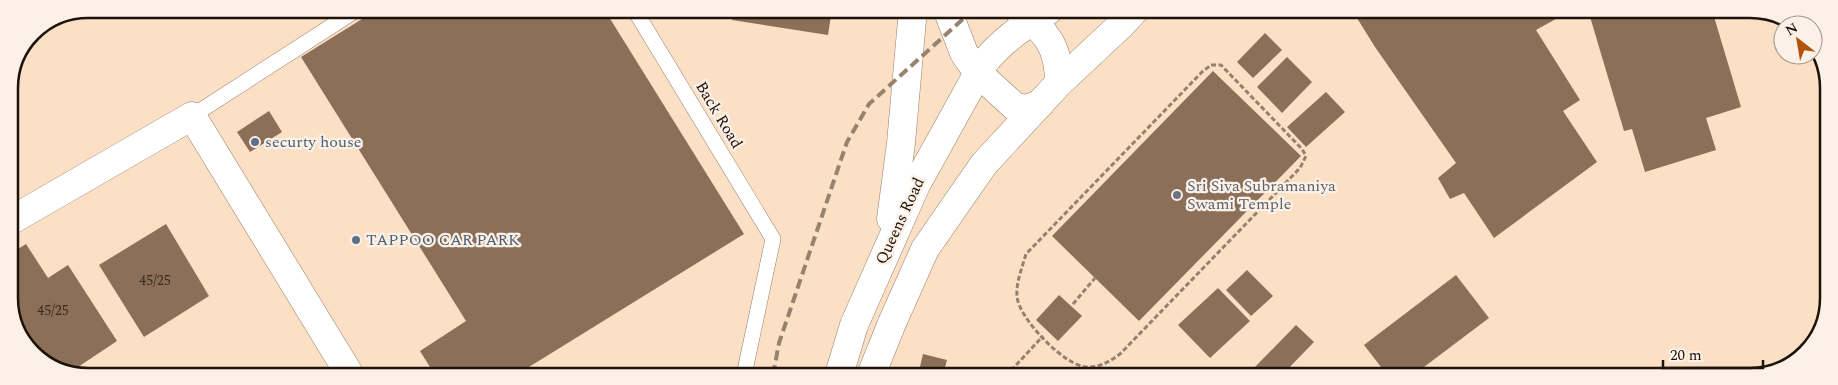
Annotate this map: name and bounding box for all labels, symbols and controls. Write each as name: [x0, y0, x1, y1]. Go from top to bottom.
north arrow: [1773, 15, 1823, 65]
text: N: [1781, 17, 1802, 41]
street label: Back Road: [689, 77, 749, 153]
place label: securty house: [265, 130, 362, 154]
marker: securty house: [249, 136, 261, 148]
street label: Queens Road: [869, 173, 931, 269]
place label: Sri Siva Subramaniya Swami Temple: [1187, 174, 1336, 216]
marker: Sri Siva Subramaniya Swami Temple: [1171, 189, 1183, 201]
place label: TAPPOO CAR PARK: [366, 228, 520, 252]
marker: TAPPOO CAR PARK: [350, 234, 362, 246]
house number: 45/25: [139, 270, 171, 291]
house number: 45/25: [37, 300, 69, 321]
scale bar: [1663, 338, 1763, 370]
text: 20 m: [1670, 344, 1702, 367]

